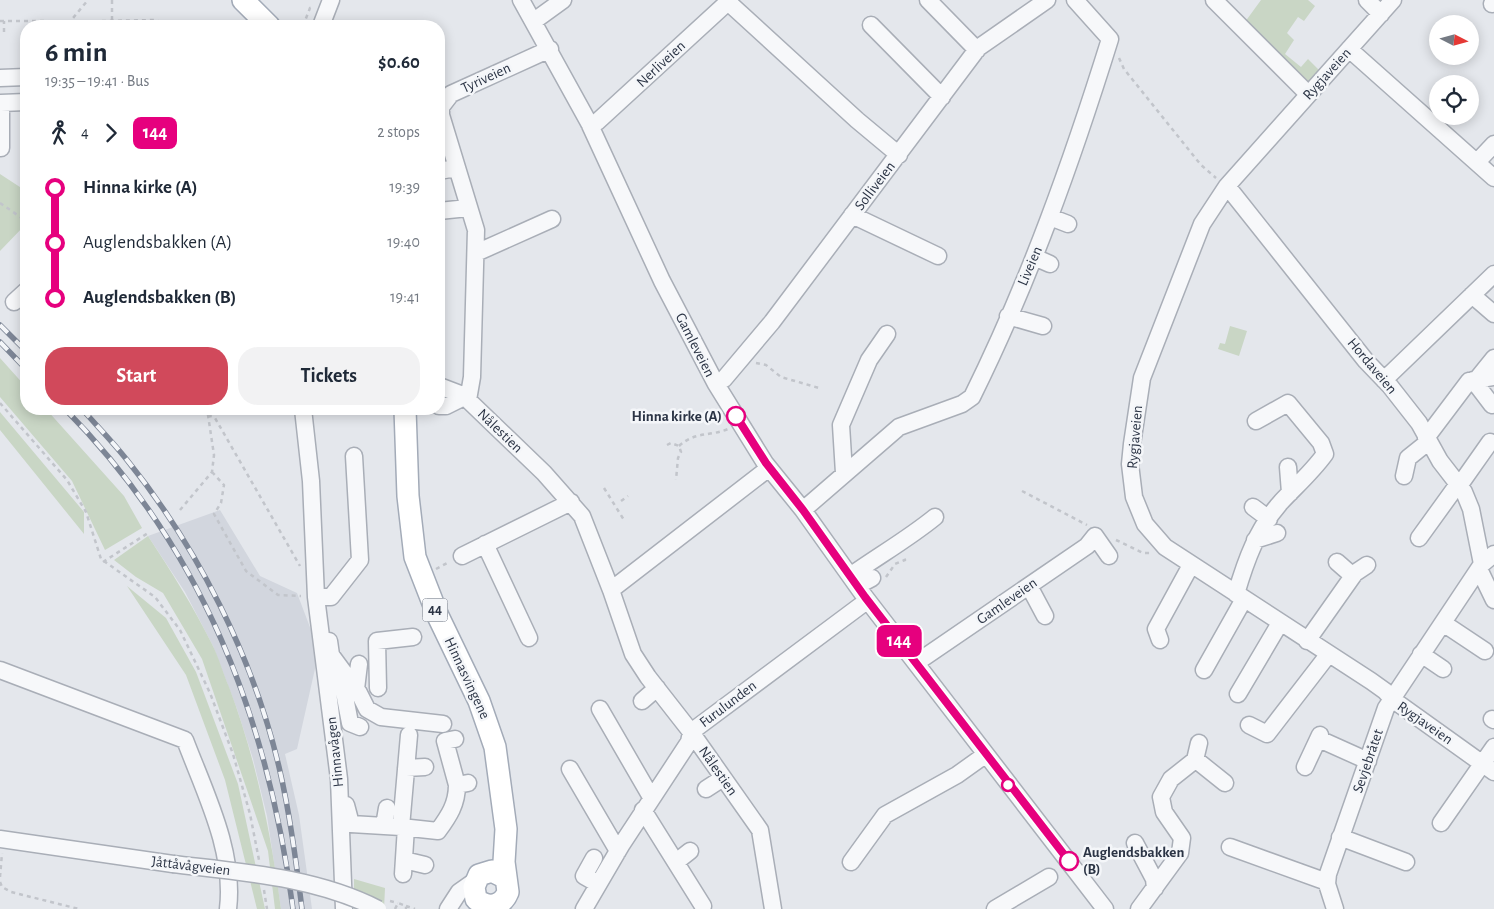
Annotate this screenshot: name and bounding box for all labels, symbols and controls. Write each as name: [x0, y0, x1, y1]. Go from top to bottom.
north arrow: [1429, 15, 1479, 65]
map controls: [1429, 15, 1479, 125]
street label: Nerliveien: [634, 38, 688, 90]
text: 6 min: [45, 39, 107, 67]
street label: Rygjaveien: [1300, 45, 1354, 103]
text: $0.60: [378, 53, 420, 72]
street label: Tyriveien: [459, 60, 513, 96]
text: 19:35 – 19:41 · Bus: [45, 73, 149, 89]
button: locate: [1429, 75, 1479, 125]
icon: walk: [45, 119, 73, 147]
icon: forward: [97, 119, 125, 147]
text: 4: [81, 124, 89, 140]
text: 144: [143, 124, 167, 142]
text: 2 stops: [377, 124, 420, 140]
street label: Solliveien: [852, 159, 898, 213]
text: Hinna kirke (A): [83, 178, 198, 197]
text: 19:39: [389, 179, 420, 195]
text: Auglendsbakken (A): [83, 233, 232, 252]
text: 19:40: [387, 234, 420, 250]
street label: Liveien: [1015, 244, 1045, 288]
text: Auglendsbakken (B): [83, 288, 237, 307]
text: 19:41: [390, 289, 420, 305]
street label: Gamleveien: [673, 311, 717, 379]
street label: Hordaveien: [1344, 335, 1400, 397]
button: Start: [45, 347, 228, 405]
button: Tickets: [238, 347, 420, 405]
street label: Rygjaveien: [1125, 405, 1145, 469]
street label: Nålestien: [475, 406, 525, 456]
marker: Hinna kirke (A): [726, 406, 746, 426]
place label: Hinna kirke (A): [632, 409, 722, 424]
street label: Gamleveien: [974, 575, 1040, 627]
road number: 44: [422, 598, 448, 622]
line badge: 144: [870, 625, 928, 657]
text: 144: [887, 632, 911, 650]
street label: Hinnasvingene: [442, 635, 492, 721]
street label: Furulunden: [697, 678, 759, 730]
street label: Rygjaveien: [1395, 699, 1455, 747]
street label: Hinnavågen: [324, 716, 346, 788]
street label: Sevjebråtet: [1350, 727, 1386, 795]
street label: Nålestien: [696, 744, 740, 798]
unlabelled marker: [1001, 778, 1015, 792]
place label: Auglendsbakken (B): [1083, 845, 1184, 877]
marker: Auglendsbakken (B): [1059, 851, 1079, 871]
street label: Jåttåvågveien: [151, 854, 231, 878]

